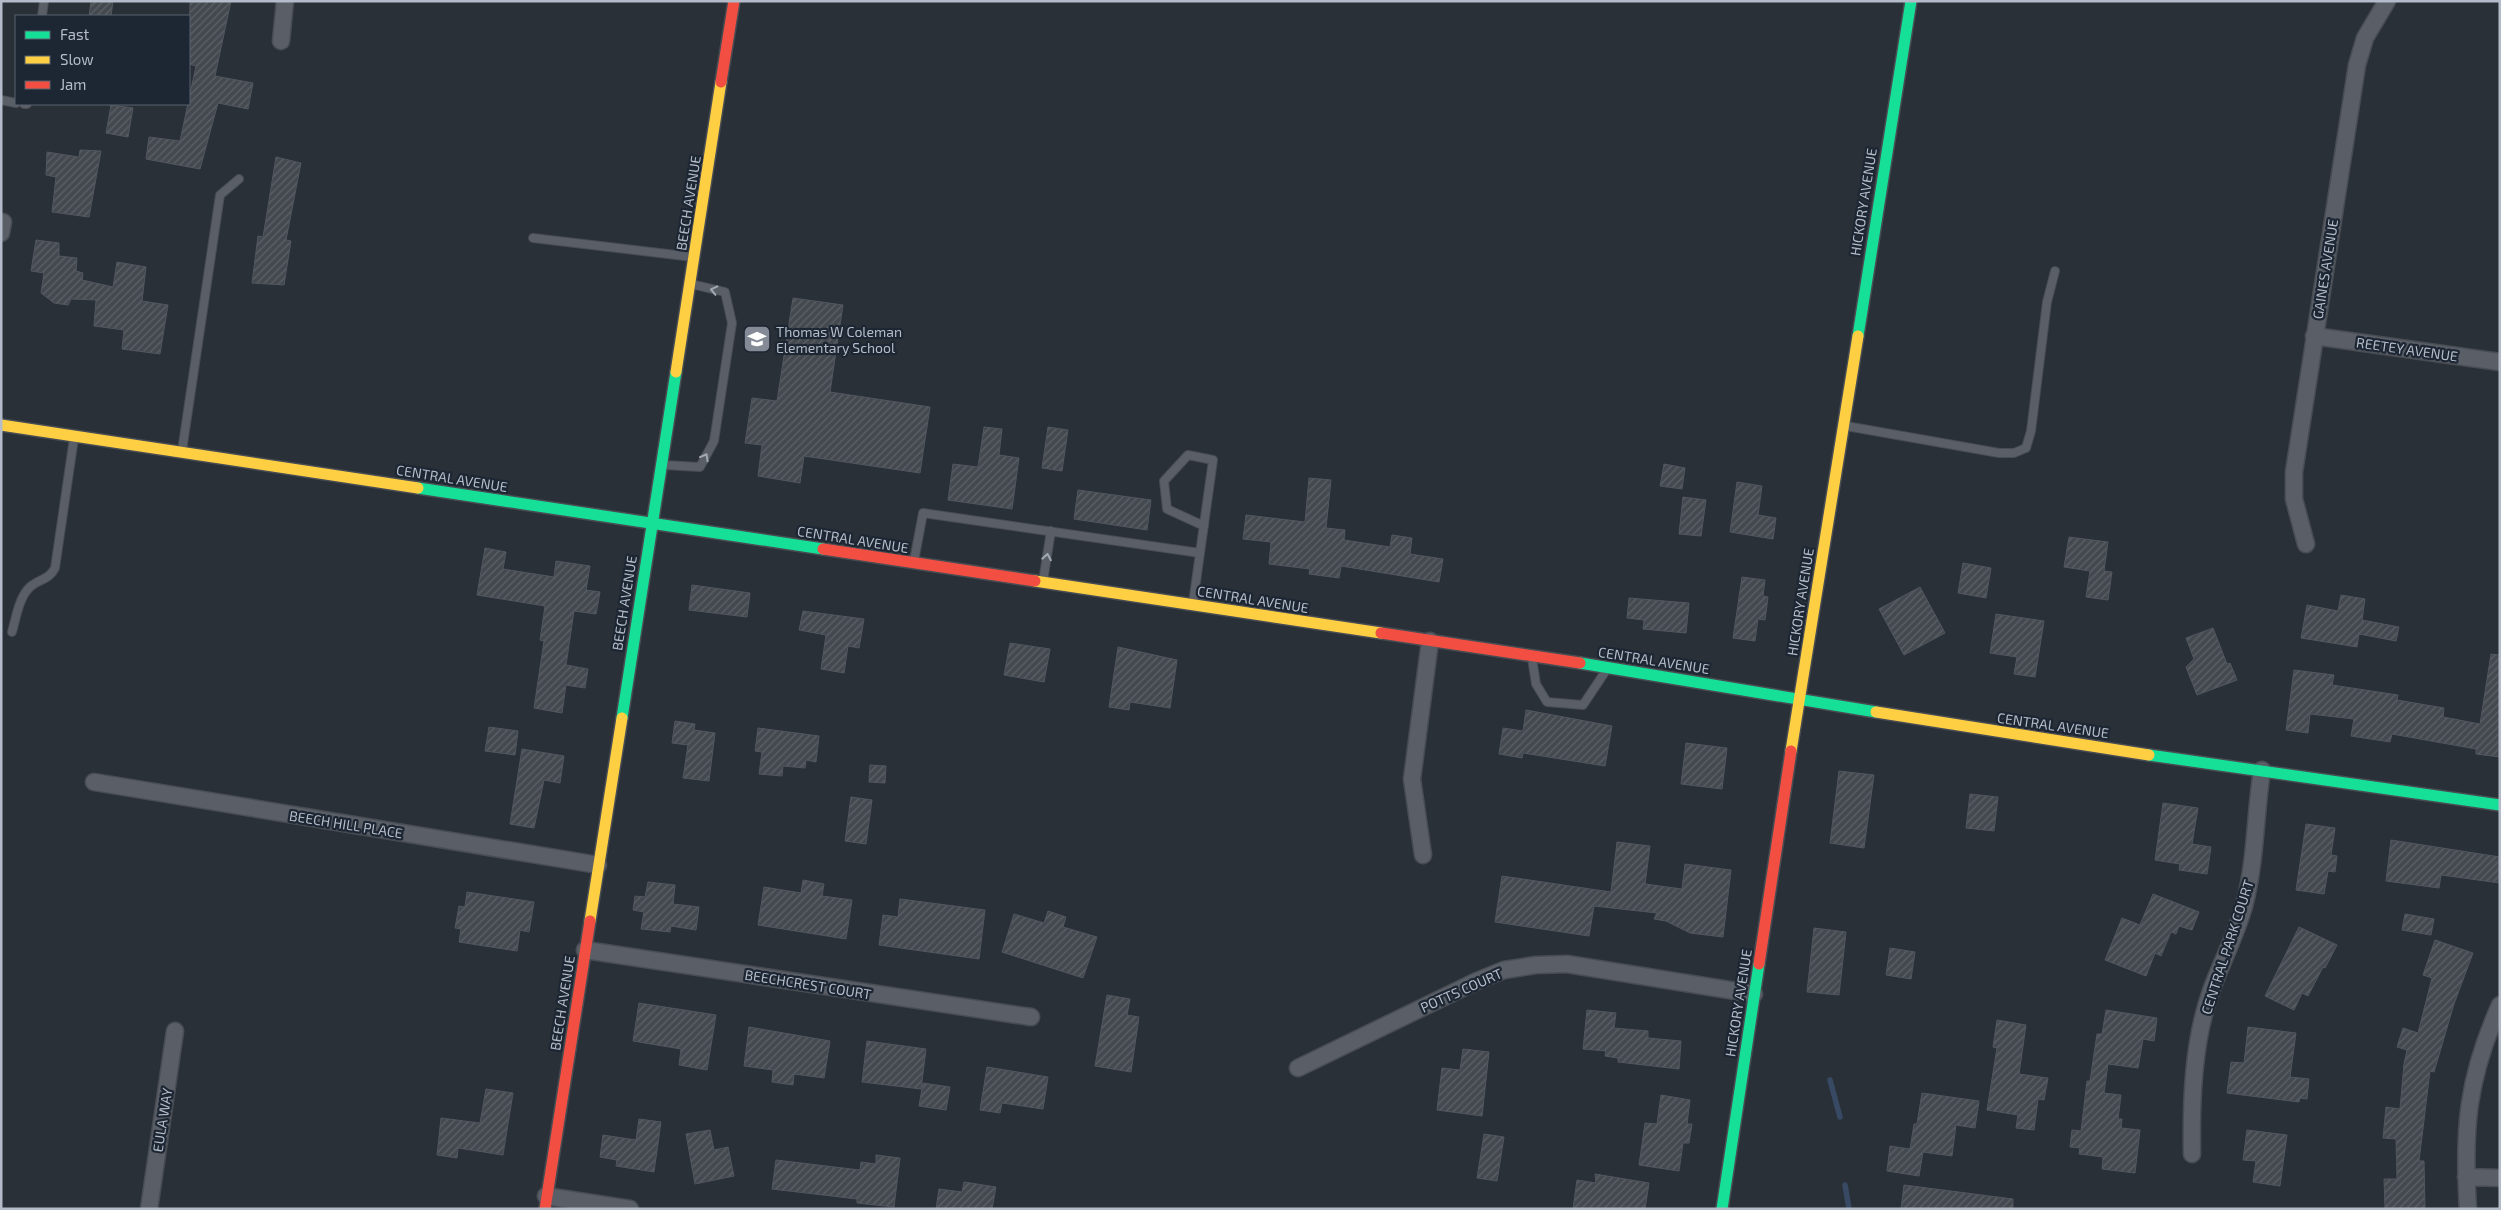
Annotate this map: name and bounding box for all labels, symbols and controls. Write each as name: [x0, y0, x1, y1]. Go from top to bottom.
legend: [15, 15, 190, 105]
text: Fast: [60, 25, 90, 43]
text: Slow: [60, 50, 94, 68]
text: Jam: [60, 75, 86, 93]
street label: HICKORY AVENUE: [1846, 147, 1880, 257]
street label: BEECH AVENUE: [672, 154, 704, 252]
street label: GAINES AVENUE: [2309, 218, 2341, 320]
one-way arrow: [710, 285, 719, 296]
place label: Thomas W Coleman Elementary School: [776, 323, 902, 356]
school or university icon: Thomas W Coleman Elementary School: [742, 324, 772, 354]
street label: REETEY AVENUE: [2355, 333, 2459, 365]
one-way arrow: [699, 454, 709, 463]
street label: CENTRAL AVENUE: [395, 461, 509, 495]
street label: CENTRAL AVENUE: [796, 522, 910, 556]
street label: HICKORY AVENUE: [1783, 547, 1817, 657]
one-way arrow: [1041, 553, 1051, 561]
street label: BEECH AVENUE: [608, 554, 640, 652]
street label: CENTRAL AVENUE: [1196, 582, 1310, 616]
street label: CENTRAL AVENUE: [1597, 643, 1711, 677]
street label: CENTRAL AVENUE: [1996, 709, 2110, 741]
street label: BEECH HILL PLACE: [288, 807, 404, 841]
street label: CENTRAL PARK COURT: [2197, 877, 2257, 1017]
street label: HICKORY AVENUE: [1721, 948, 1755, 1058]
street label: BEECH AVENUE: [546, 954, 578, 1052]
street label: POTTS COURT: [1417, 964, 1505, 1016]
street label: BEECHCREST COURT: [743, 966, 873, 1002]
street label: EULA WAY: [149, 1087, 175, 1153]

